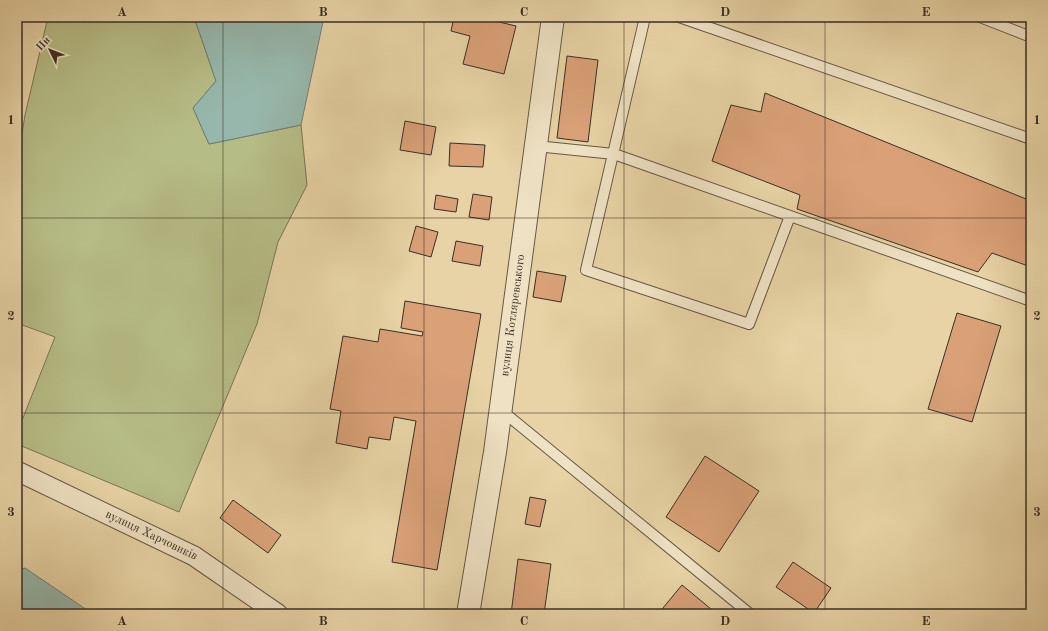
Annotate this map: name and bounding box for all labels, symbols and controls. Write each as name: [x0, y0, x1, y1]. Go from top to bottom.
text: A: [117, 6, 127, 19]
text: B: [318, 6, 328, 19]
text: C: [520, 6, 528, 19]
text: D: [720, 6, 730, 19]
text: E: [922, 6, 931, 19]
north arrow: [30, 30, 70, 70]
text: Пн: [35, 35, 53, 54]
text: 1: [7, 114, 15, 127]
text: 1: [1033, 114, 1041, 127]
street label: вулиця Котляревського: [499, 254, 527, 377]
text: 2: [7, 310, 15, 323]
text: 2: [1033, 310, 1041, 323]
text: 3: [7, 506, 15, 519]
text: 3: [1033, 506, 1041, 519]
street label: вулиця Харчовиків: [103, 508, 200, 563]
text: A: [117, 615, 127, 628]
text: B: [318, 615, 328, 628]
text: C: [520, 615, 528, 628]
text: D: [720, 615, 730, 628]
text: E: [922, 615, 931, 628]

